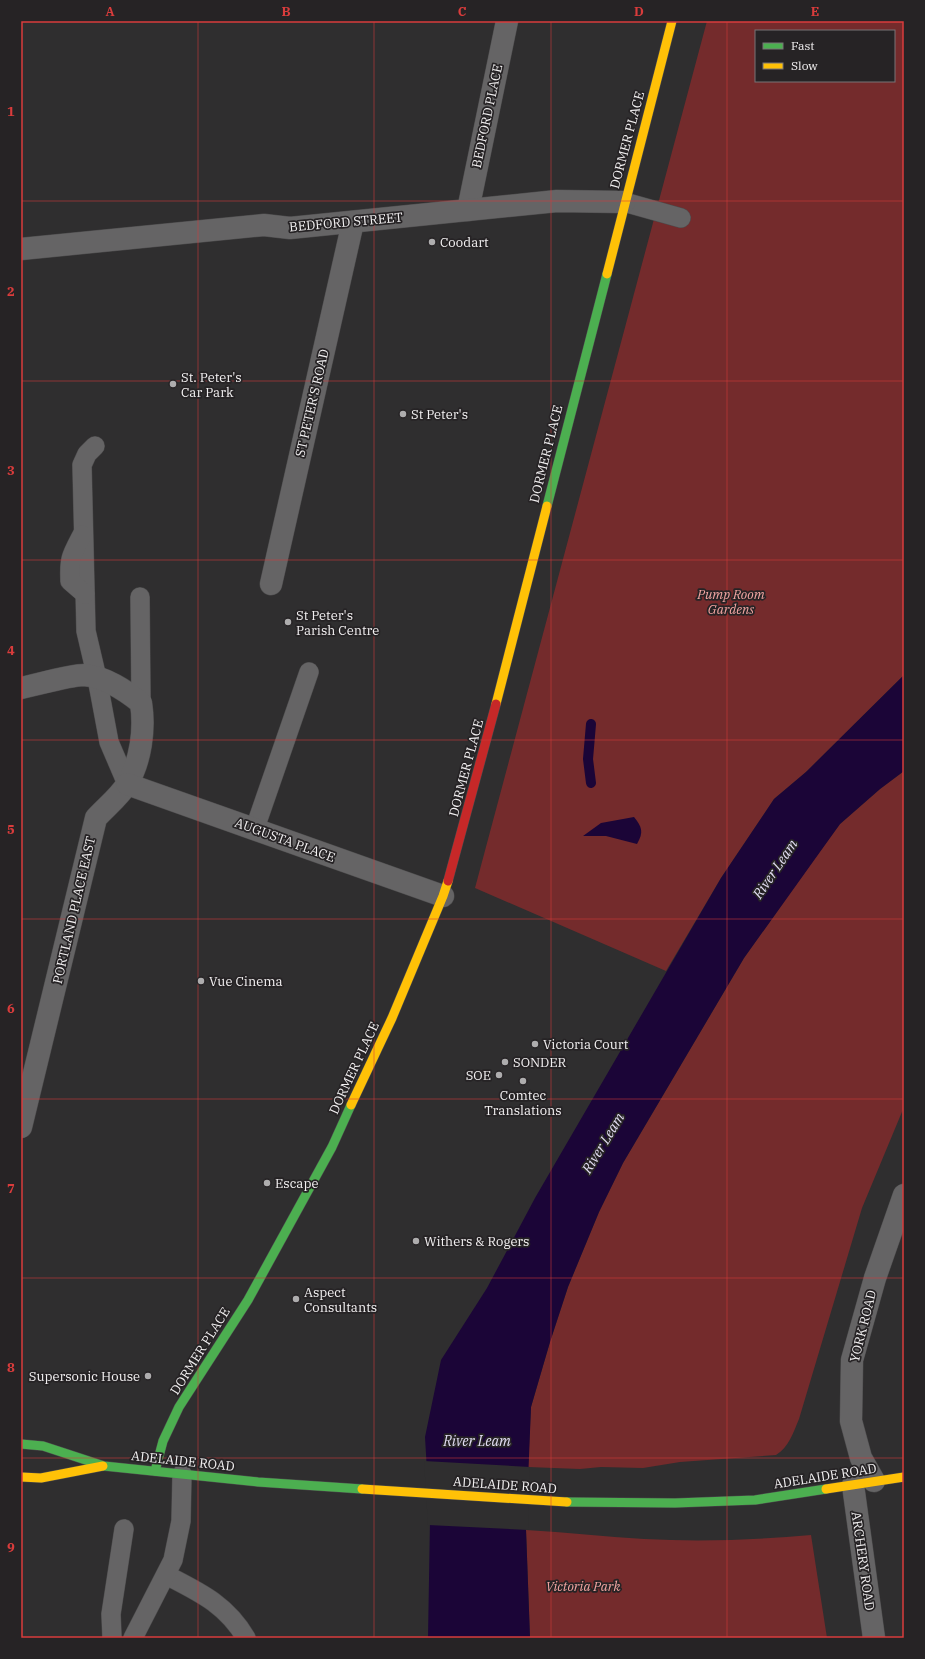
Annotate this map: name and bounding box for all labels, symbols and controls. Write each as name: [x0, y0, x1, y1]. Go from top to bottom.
text: A: [105, 3, 115, 20]
text: B: [281, 3, 291, 20]
text: C: [458, 3, 467, 20]
text: D: [634, 3, 644, 20]
text: E: [811, 3, 819, 20]
legend: [755, 30, 895, 82]
text: Fast: [791, 38, 815, 53]
text: Slow: [791, 58, 818, 73]
street label: BEDFORD PLACE: [468, 63, 506, 169]
street label: DORMER PLACE: [606, 89, 648, 191]
text: 1: [7, 103, 15, 120]
street label: BEDFORD STREET: [288, 209, 404, 235]
place label: Coodart: [440, 234, 489, 251]
marker: Coodart: [427, 237, 437, 247]
text: 2: [7, 283, 15, 300]
street label: ST PETER'S ROAD: [291, 347, 333, 459]
place label: St. Peter's Car Park: [181, 369, 242, 401]
marker: St. Peter's Car Park: [168, 379, 178, 389]
street label: DORMER PLACE: [526, 403, 566, 505]
place label: St Peter's: [411, 406, 468, 423]
marker: St Peter's: [398, 409, 408, 419]
text: 3: [7, 462, 15, 479]
park label: Pump Room Gardens: [696, 586, 765, 618]
place label: St Peter's Parish Centre: [296, 607, 379, 639]
marker: St Peter's Parish Centre: [283, 617, 293, 627]
text: 4: [7, 642, 15, 659]
street label: DORMER PLACE: [445, 717, 487, 819]
street label: AUGUSTA PLACE: [232, 814, 338, 866]
text: 5: [7, 821, 15, 838]
street label: PORTLAND PLACE EAST: [49, 834, 99, 985]
water label: River Leam: [748, 836, 801, 903]
place label: Vue Cinema: [209, 973, 283, 990]
marker: Vue Cinema: [196, 976, 206, 986]
text: 6: [7, 1000, 15, 1017]
street label: DORMER PLACE: [325, 1019, 383, 1117]
place label: Victoria Court: [543, 1036, 629, 1053]
marker: Victoria Court: [530, 1039, 540, 1049]
place label: SONDER: [513, 1054, 567, 1071]
marker: SONDER: [500, 1057, 510, 1067]
place label: SOE: [466, 1067, 491, 1084]
marker: SOE: [494, 1070, 504, 1080]
marker: Comtec Translations: [518, 1076, 528, 1086]
place label: Comtec Translations: [484, 1087, 562, 1119]
water label: River Leam: [577, 1109, 628, 1178]
place label: Escape: [275, 1175, 319, 1192]
marker: Escape: [262, 1178, 272, 1188]
text: 7: [7, 1180, 15, 1197]
place label: Withers & Rogers: [424, 1233, 529, 1250]
marker: Withers & Rogers: [411, 1236, 421, 1246]
place label: Aspect Consultants: [304, 1284, 377, 1316]
street label: YORK ROAD: [846, 1288, 880, 1364]
marker: Aspect Consultants: [291, 1294, 301, 1304]
street label: DORMER PLACE: [166, 1304, 234, 1398]
text: 8: [7, 1359, 15, 1376]
place label: Supersonic House: [29, 1368, 140, 1385]
marker: Supersonic House: [143, 1371, 153, 1381]
water label: River Leam: [442, 1432, 511, 1450]
street label: ADELAIDE ROAD: [130, 1447, 236, 1475]
street label: ADELAIDE ROAD: [772, 1459, 878, 1493]
street label: ADELAIDE ROAD: [453, 1473, 557, 1497]
street label: ARCHERY ROAD: [848, 1510, 878, 1612]
text: 9: [7, 1539, 15, 1556]
park label: Victoria Park: [546, 1578, 620, 1595]

